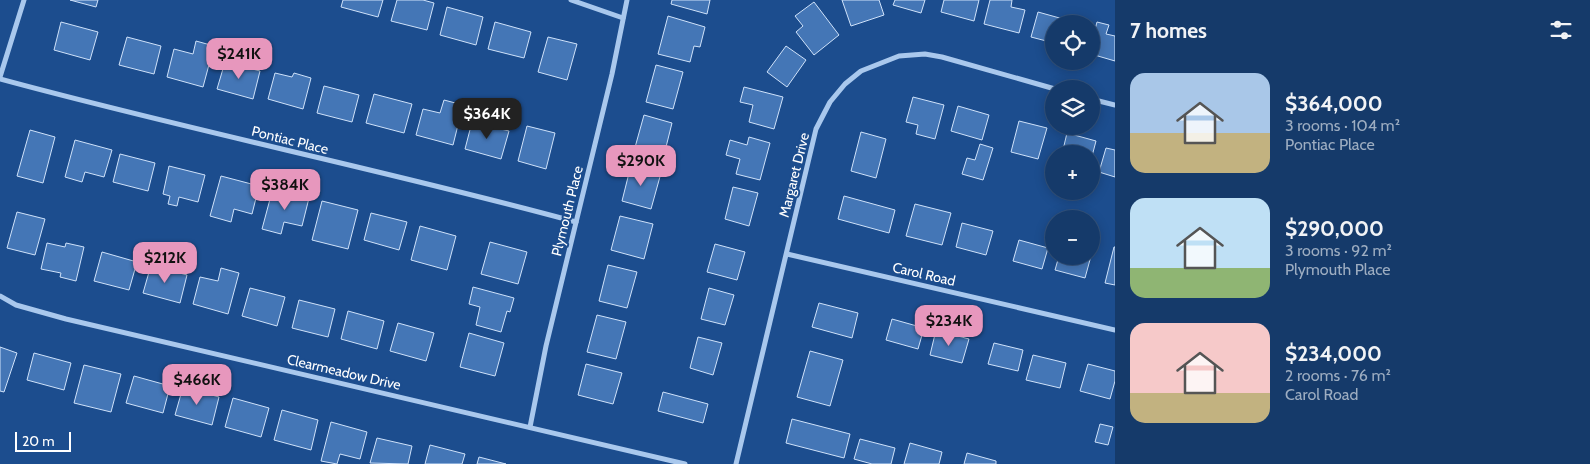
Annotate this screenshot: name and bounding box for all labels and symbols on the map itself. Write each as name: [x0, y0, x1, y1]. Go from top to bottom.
pin: $241K: [204, 38, 274, 80]
pin: $364K: [452, 98, 522, 140]
street label: Pontiac Place: [250, 122, 330, 158]
street label: Margaret Drive: [775, 131, 813, 219]
pin: $290K: [606, 144, 676, 187]
street label: Plymouth Place: [547, 164, 587, 258]
pin: $384K: [250, 168, 320, 211]
pin: $212K: [130, 242, 200, 284]
street label: Carol Road: [891, 258, 957, 290]
pin: $234K: [914, 304, 984, 347]
street label: Clearmeadow Drive: [285, 350, 403, 394]
pin: $466K: [162, 364, 232, 406]
scale bar: [15, 429, 71, 452]

